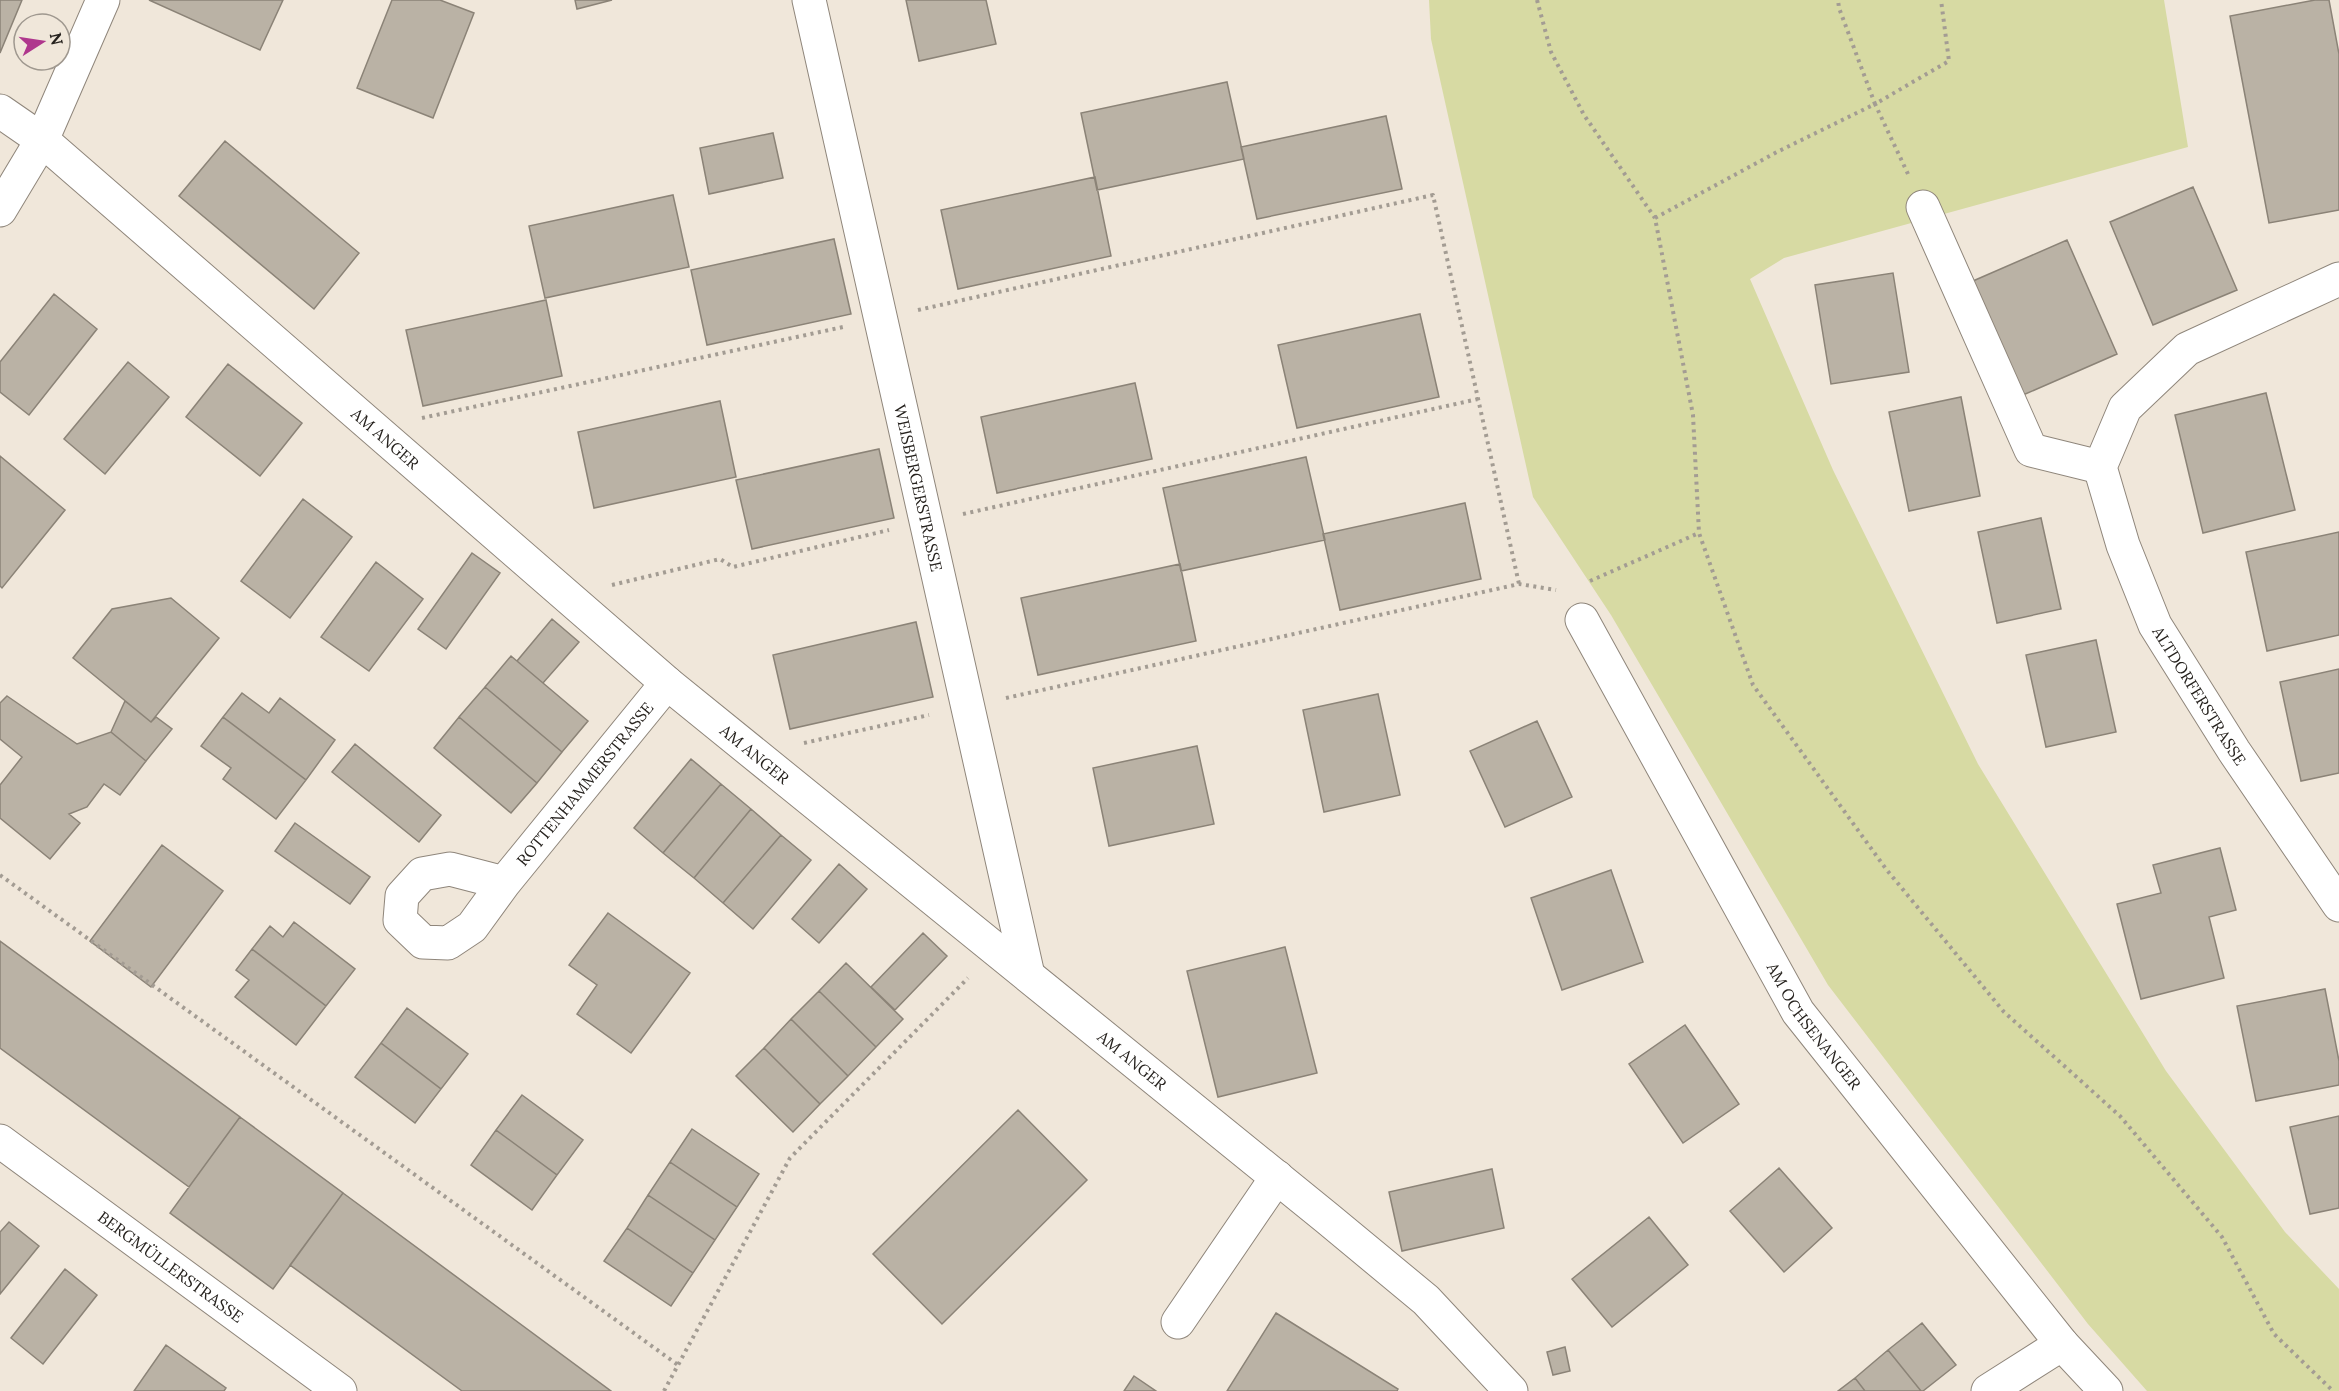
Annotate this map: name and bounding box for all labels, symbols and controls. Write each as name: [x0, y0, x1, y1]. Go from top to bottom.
north arrow: [12, 12, 72, 72]
text: N: [46, 31, 68, 47]
street label: WEISBERGERSTRASSE: [890, 402, 947, 573]
street label: AM ANGER: [347, 403, 424, 474]
street label: ALTDORFERSTRASSE: [2148, 622, 2251, 769]
street label: ROTTENHAMMERSTRASSE: [512, 698, 657, 870]
street label: AM ANGER: [715, 720, 794, 789]
street label: AM OCHSENANGER: [1762, 958, 1866, 1094]
street label: AM ANGER: [1093, 1026, 1172, 1095]
street label: BERGMÜLLERSTRASSE: [94, 1207, 247, 1327]

